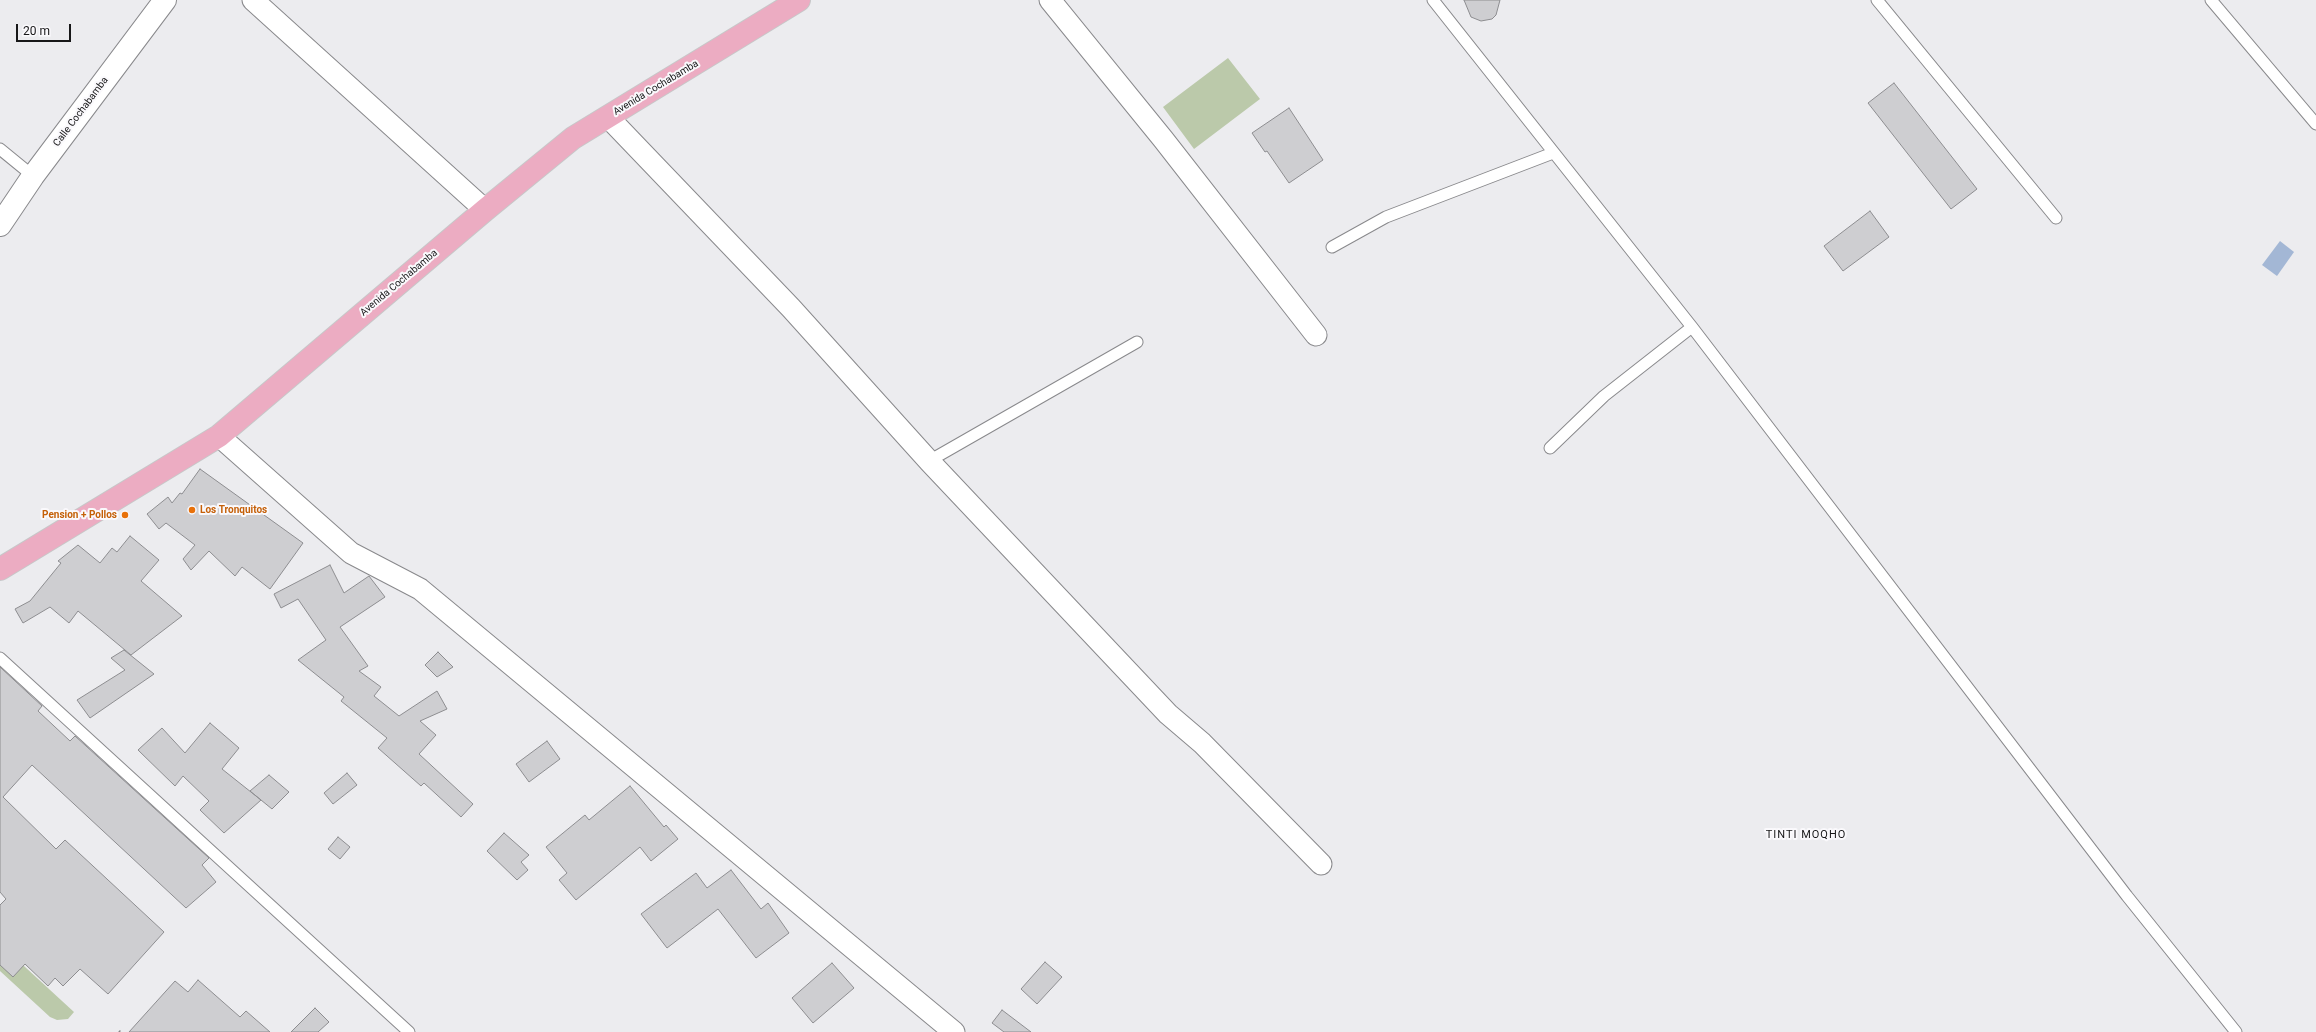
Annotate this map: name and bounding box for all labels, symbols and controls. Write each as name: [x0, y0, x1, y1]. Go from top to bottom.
scale bar: [18, 16, 73, 42]
text: 20 m: [23, 24, 50, 38]
street label: Avenida Cochabamba: [611, 58, 701, 118]
street label: Calle Cochabamba: [51, 75, 111, 149]
street label: Avenida Cochabamba: [358, 247, 440, 319]
place label: Los Tronquitos: [200, 504, 267, 516]
marker: Los Tronquitos: [187, 505, 197, 515]
place label: Pension + Pollos: [42, 509, 117, 521]
marker: Pension + Pollos: [120, 510, 130, 520]
district label: TINTI MOQHO: [1766, 828, 1846, 842]

